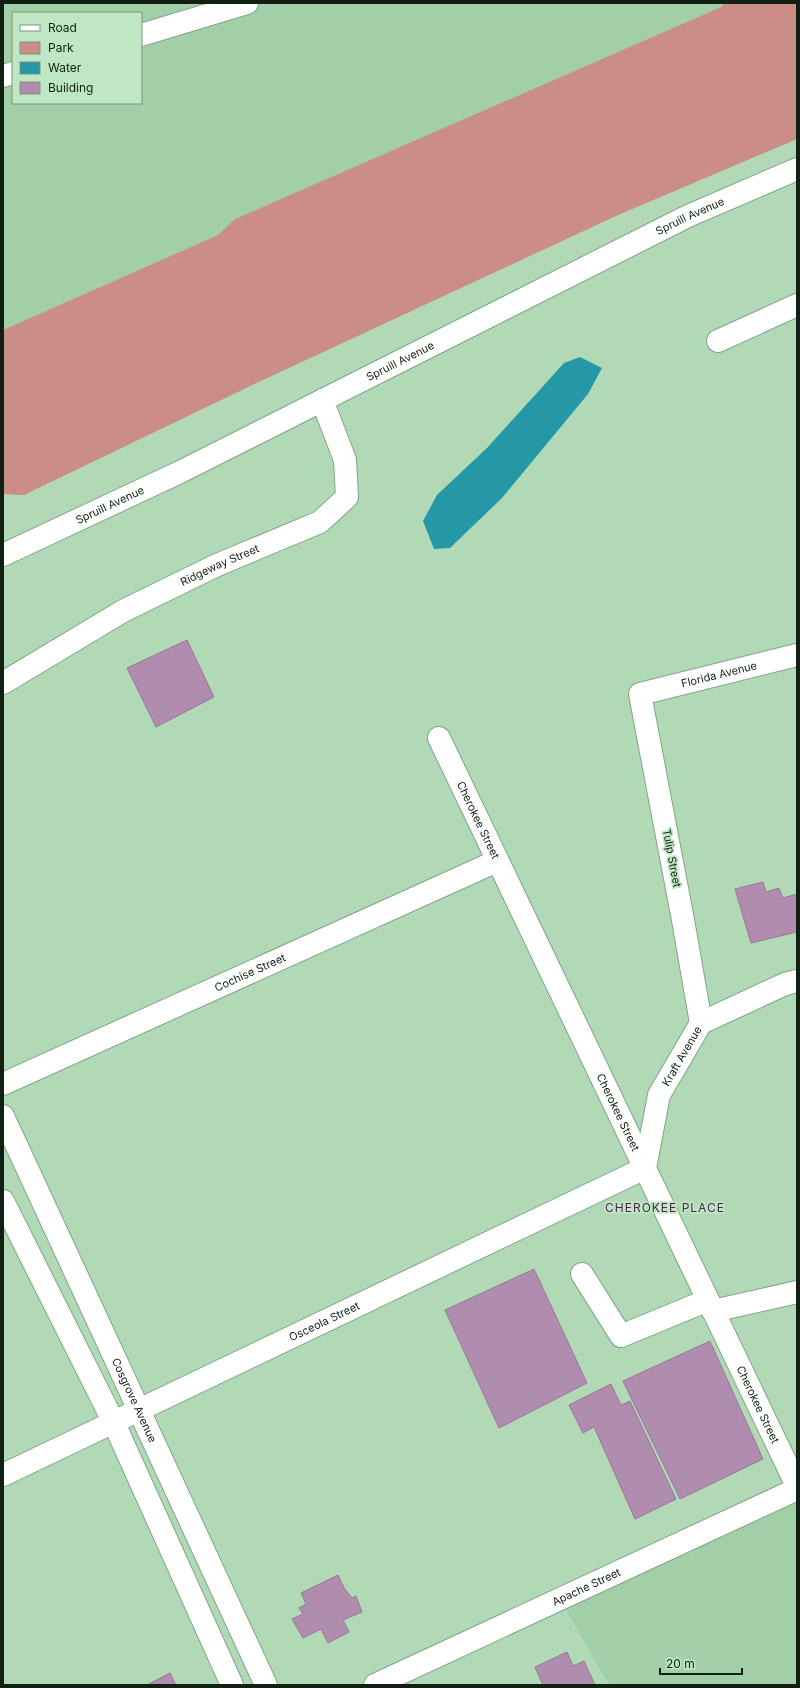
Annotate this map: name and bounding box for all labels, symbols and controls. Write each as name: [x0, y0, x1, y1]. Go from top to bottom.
legend: [12, 12, 142, 104]
text: Road: [48, 20, 77, 35]
text: Park: [48, 40, 74, 55]
text: Water: [48, 60, 82, 75]
text: Building: [48, 80, 93, 95]
street label: Spruill Avenue: [653, 194, 726, 238]
street label: Spruill Avenue: [364, 338, 436, 384]
street label: Spruill Avenue: [73, 483, 146, 527]
street label: Ridgeway Street: [178, 541, 261, 589]
street label: Florida Avenue: [680, 658, 758, 691]
street label: Cherokee Street: [454, 779, 503, 862]
street label: Tulip Street: [659, 828, 685, 889]
street label: Cochise Street: [212, 950, 288, 995]
street label: Kraft Avenue: [659, 1024, 705, 1088]
street label: Cherokee Street: [594, 1071, 643, 1154]
district label: CHEROKEE PLACE: [605, 1200, 725, 1215]
street label: Osceola Street: [287, 1298, 362, 1344]
street label: Cosgrove Avenue: [109, 1356, 160, 1445]
street label: Cherokee Street: [734, 1364, 783, 1446]
street label: Apache Street: [550, 1565, 623, 1609]
scale bar: [660, 1650, 742, 1676]
text: 20 m: [666, 1656, 695, 1671]

